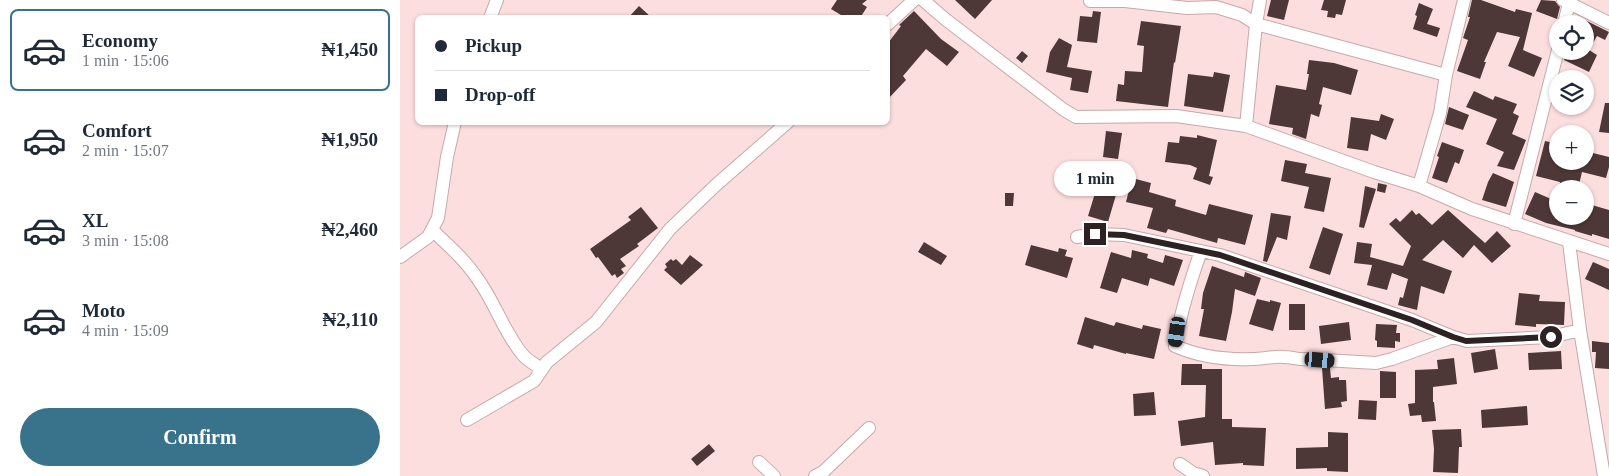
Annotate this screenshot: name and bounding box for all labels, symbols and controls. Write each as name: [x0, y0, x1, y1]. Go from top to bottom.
map controls: [1549, 15, 1594, 225]
button: locate: [1549, 15, 1594, 60]
icon: car: [22, 28, 67, 73]
text: Economy: [82, 30, 158, 51]
text: Pickup: [465, 35, 522, 56]
text: ₦1,450: [322, 39, 378, 60]
text: 1 min · 15:06: [82, 52, 169, 69]
button: layers: [1549, 70, 1594, 115]
text: Drop-off: [465, 84, 535, 105]
icon: car: [22, 118, 67, 163]
text: Comfort: [82, 120, 152, 141]
button: +: [1549, 125, 1594, 170]
text: ₦1,950: [322, 129, 378, 150]
text: 2 min · 15:07: [82, 142, 169, 159]
callout: 1 min: [1054, 162, 1136, 196]
text: 1 min: [1076, 170, 1114, 187]
button: −: [1549, 180, 1594, 225]
icon: car: [22, 208, 67, 253]
text: XL: [82, 210, 108, 231]
text: ₦2,460: [322, 219, 378, 240]
route end: [1084, 223, 1106, 245]
text: 3 min · 15:08: [82, 232, 169, 249]
icon: car: [22, 298, 67, 343]
text: Moto: [82, 300, 125, 321]
text: ₦2,110: [323, 309, 378, 330]
car: [1167, 316, 1186, 348]
text: 4 min · 15:09: [82, 322, 169, 339]
route start: [1540, 326, 1562, 348]
car: [1304, 351, 1335, 369]
button: Confirm: [20, 408, 380, 466]

